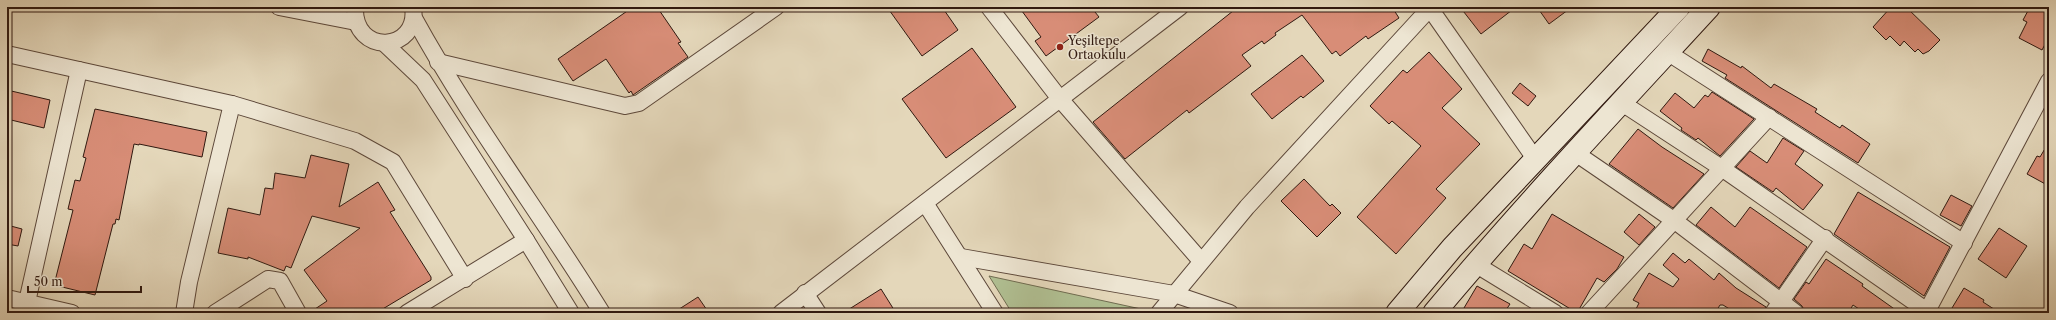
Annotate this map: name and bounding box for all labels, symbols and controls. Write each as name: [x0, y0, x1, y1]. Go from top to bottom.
place label: Yeşiltepe Ortaokulu: [1067, 33, 1127, 62]
marker: Yeşiltepe Ortaokulu: [1055, 42, 1065, 52]
scale bar: [28, 268, 141, 294]
text: 50 m: [34, 274, 63, 289]

